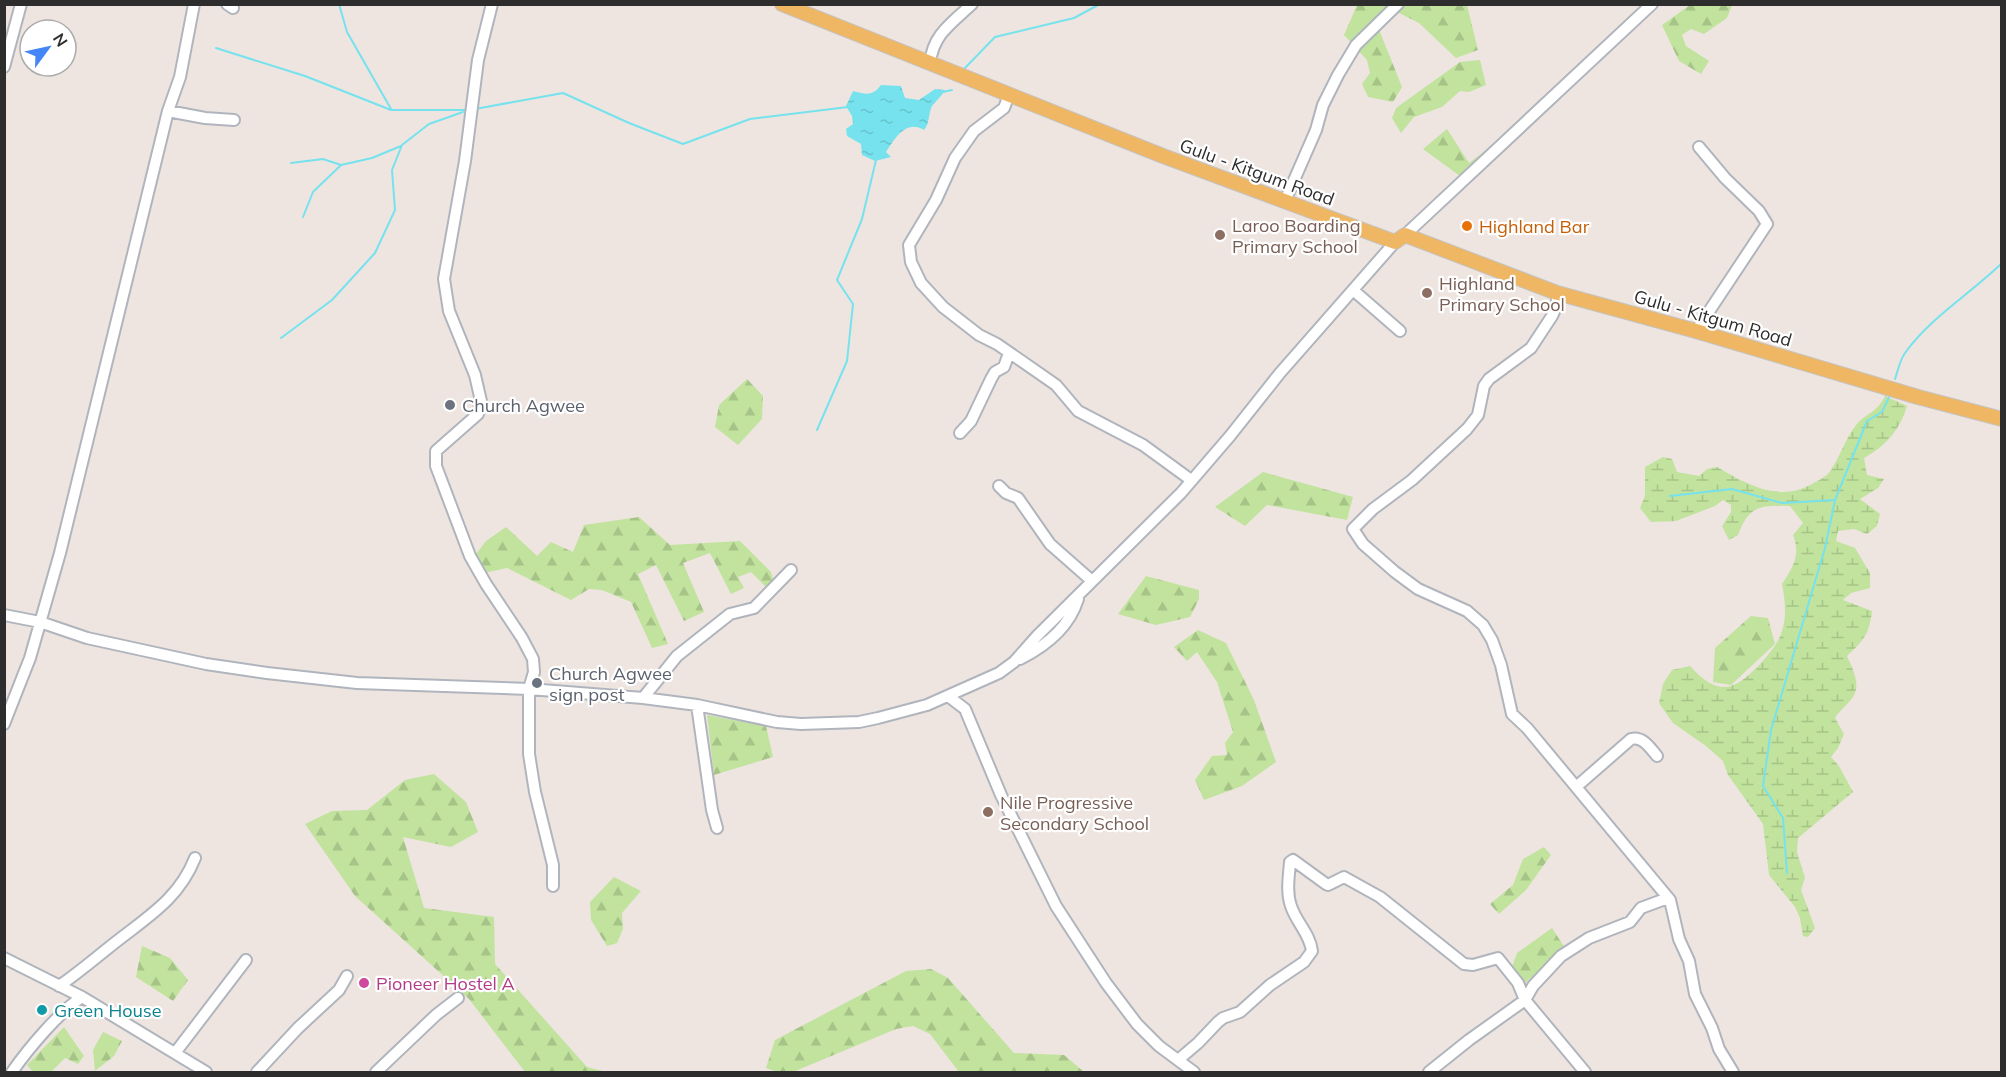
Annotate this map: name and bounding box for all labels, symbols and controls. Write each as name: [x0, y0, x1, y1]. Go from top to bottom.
north arrow: [18, 18, 78, 78]
text: N: [49, 29, 72, 50]
street label: Gulu - Kitgum Road: [1176, 133, 1338, 211]
place label: Laroo Boarding Primary School: [1232, 214, 1361, 258]
place label: Highland Bar: [1479, 215, 1590, 238]
marker: Highland Bar: [1460, 219, 1474, 233]
marker: Laroo Boarding Primary School: [1213, 228, 1227, 242]
place label: Highland Primary School: [1439, 272, 1565, 316]
street label: Gulu - Kitgum Road: [1631, 284, 1795, 352]
marker: Highland Primary School: [1420, 286, 1434, 300]
place label: Church Agwee: [462, 394, 585, 417]
marker: Church Agwee: [443, 398, 457, 412]
place label: Church Agwee sign post: [549, 662, 672, 706]
marker: Church Agwee sign post: [530, 676, 544, 690]
place label: Nile Progressive Secondary School: [1000, 791, 1149, 835]
marker: Nile Progressive Secondary School: [981, 805, 995, 819]
place label: Pioneer Hostel A: [376, 972, 515, 995]
marker: Pioneer Hostel A: [357, 976, 371, 990]
place label: Green House: [54, 999, 162, 1022]
marker: Green House: [35, 1003, 49, 1017]

